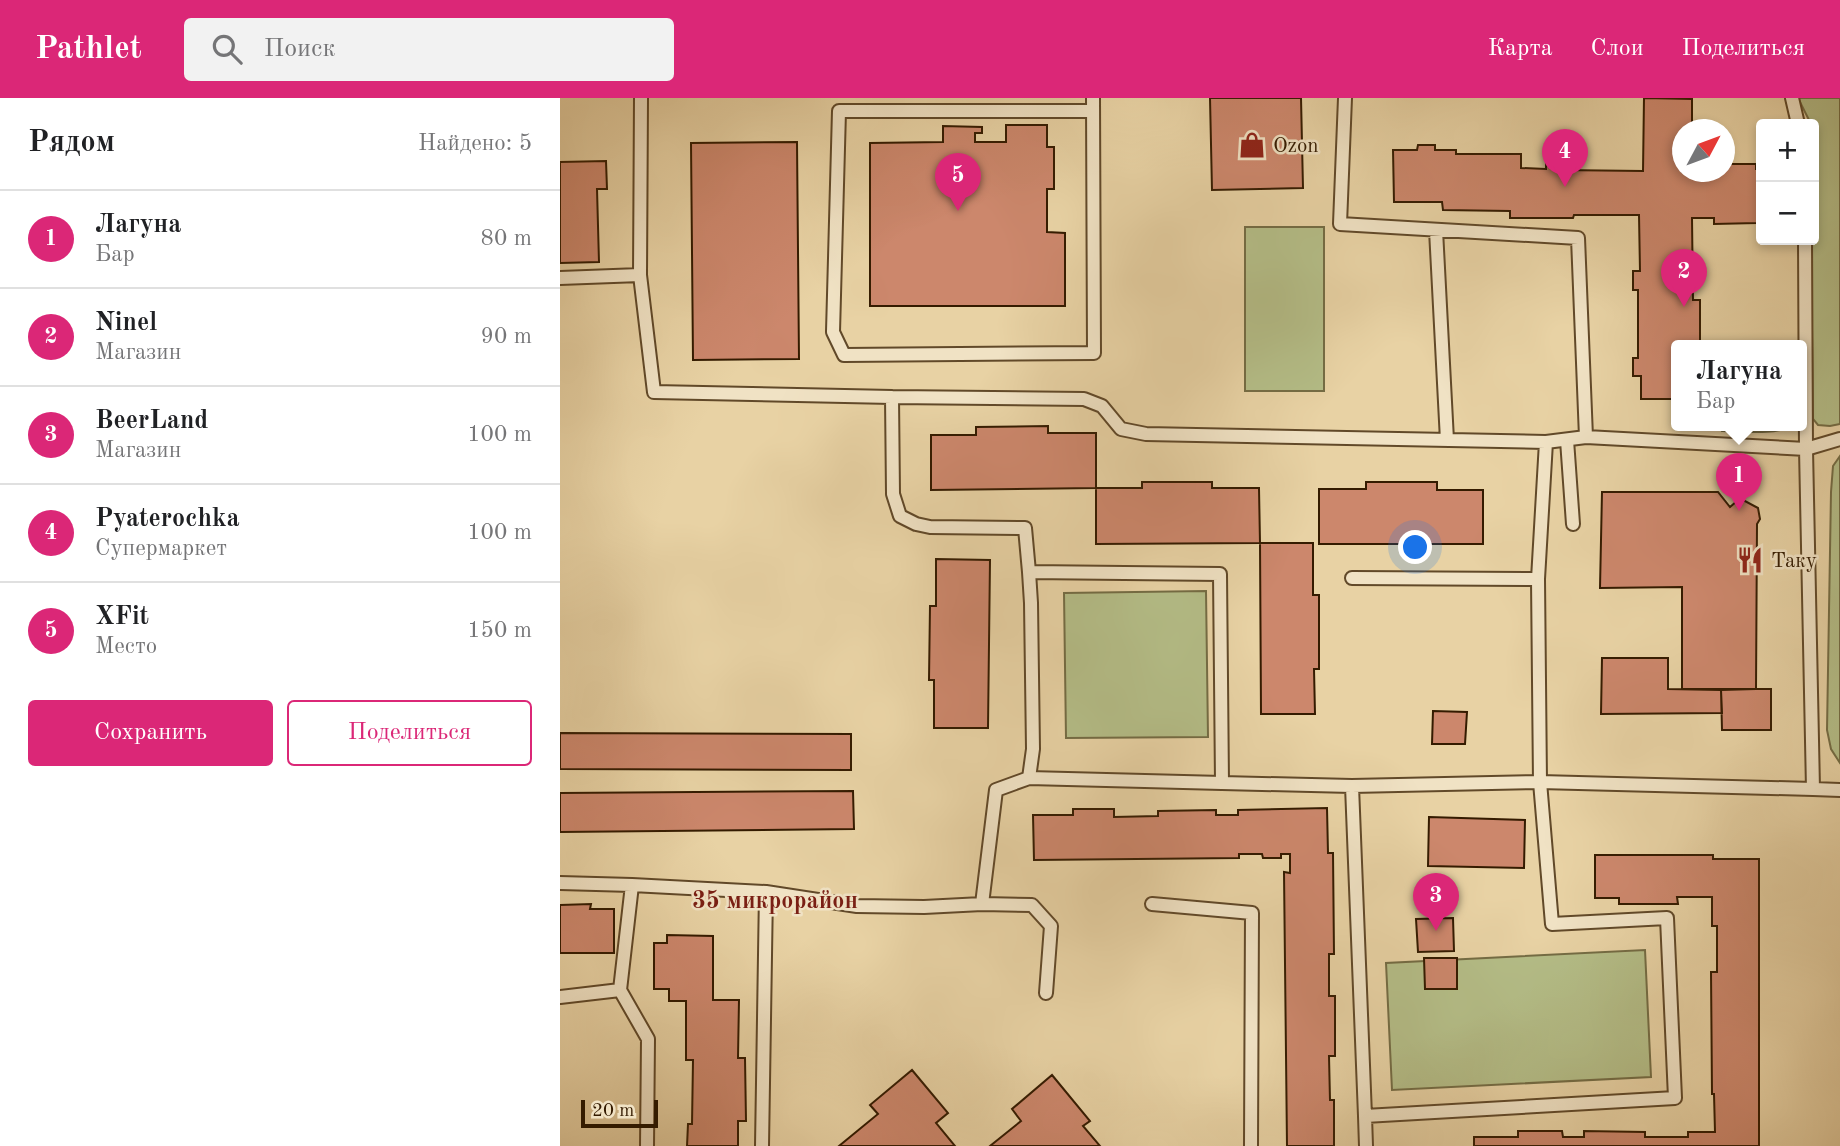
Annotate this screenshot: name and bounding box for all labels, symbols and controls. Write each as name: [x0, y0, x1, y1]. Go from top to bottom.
search box: [184, 18, 674, 81]
icon: search: [208, 30, 246, 68]
text: Pathlet: [35, 33, 142, 66]
text: Поиск: [264, 36, 336, 62]
text: Карта: [1488, 37, 1553, 61]
text: Слои: [1591, 37, 1644, 61]
text: Поделиться: [1682, 37, 1805, 61]
north arrow: [1672, 119, 1735, 182]
map controls: [1756, 119, 1819, 245]
button: +: [1756, 119, 1819, 182]
text: Рядом: [28, 128, 115, 158]
pin: 4: [1542, 129, 1588, 187]
shop icon: Ozon: [1237, 130, 1267, 160]
text: Найдено: 5: [418, 132, 532, 155]
place label: Ozon: [1273, 136, 1319, 157]
pin: 5: [935, 153, 981, 211]
button: −: [1756, 182, 1819, 245]
text: Лагуна: [95, 212, 181, 238]
text: 1: [44, 227, 58, 250]
text: 80 m: [481, 227, 532, 250]
text: Бар: [95, 243, 135, 266]
pin: 2: [1661, 249, 1707, 307]
text: Ninel: [95, 310, 157, 336]
text: 2: [44, 325, 58, 348]
text: 90 m: [481, 325, 532, 348]
popup: [1671, 340, 1807, 431]
text: Магазин: [95, 341, 181, 364]
text: Лагуна: [1696, 359, 1782, 385]
text: Бар: [1696, 390, 1735, 413]
text: BeerLand: [95, 408, 208, 434]
text: 3: [44, 423, 58, 446]
text: 100 m: [467, 423, 532, 446]
text: Магазин: [95, 439, 181, 462]
pin: 1: [1716, 453, 1762, 511]
text: Pyaterochka: [95, 506, 240, 532]
text: 4: [44, 521, 58, 544]
text: 100 m: [467, 521, 532, 544]
your location: [1398, 530, 1432, 564]
text: Супермаркет: [95, 537, 227, 560]
restaurant icon: Таку: [1735, 545, 1765, 575]
place label: Таку: [1771, 551, 1817, 572]
text: XFit: [95, 604, 149, 630]
text: 5: [44, 619, 58, 642]
text: 150 m: [467, 619, 532, 642]
text: Место: [95, 635, 157, 658]
button: Сохранить: [28, 700, 273, 766]
button: Поделиться: [287, 700, 532, 766]
pin: 3: [1413, 873, 1459, 931]
district label: 35 микрорайон: [692, 889, 858, 914]
scale bar: [581, 1097, 658, 1129]
text: 20 m: [592, 1102, 634, 1121]

